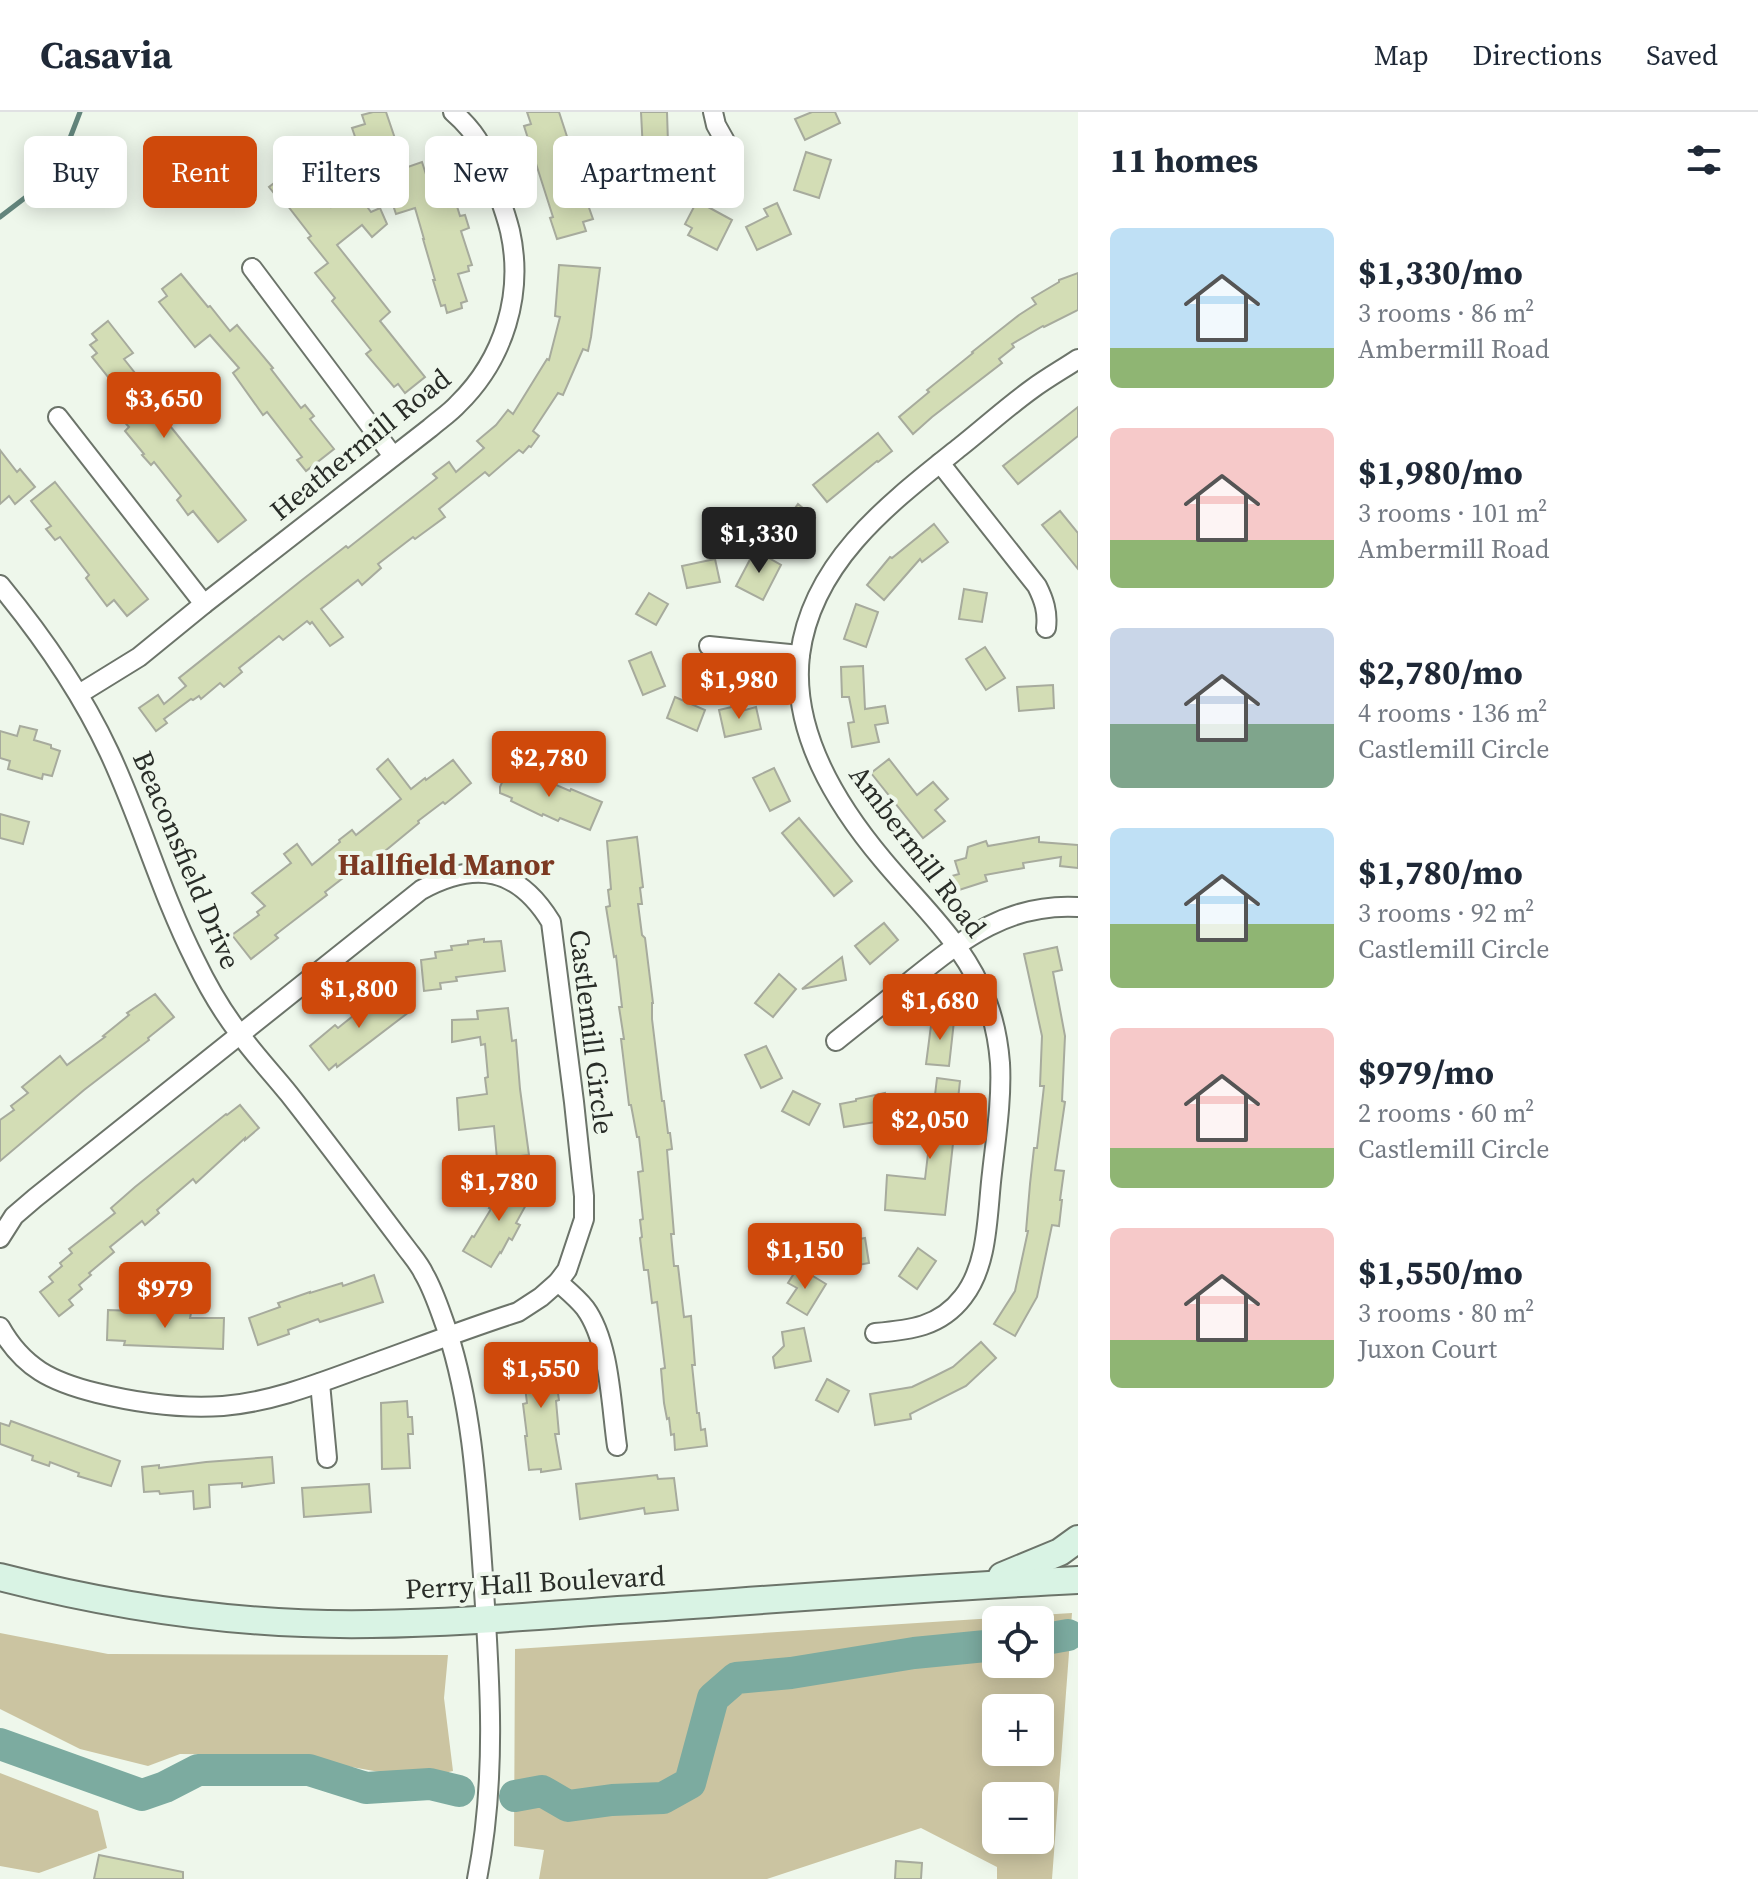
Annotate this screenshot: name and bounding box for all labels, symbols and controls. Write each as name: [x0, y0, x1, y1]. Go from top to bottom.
text: Casavia: [40, 29, 172, 81]
text: Map: [1374, 36, 1429, 74]
text: Directions: [1473, 36, 1602, 74]
text: Saved: [1646, 36, 1718, 74]
chip: Buy: [24, 136, 127, 208]
chip: Rent: [143, 136, 257, 208]
chip: Filters: [273, 136, 409, 208]
chip: New: [425, 136, 537, 208]
chip: Apartment: [553, 136, 744, 208]
text: 11 homes: [1110, 137, 1258, 183]
icon: filters: [1682, 138, 1726, 182]
text: $1,330/mo: [1358, 249, 1523, 295]
icon: home: [1174, 260, 1270, 356]
text: 3 rooms · 86 m²: [1358, 295, 1534, 331]
text: Ambermill Road: [1358, 331, 1550, 367]
street label: Heathermill Road: [262, 359, 458, 529]
pin: $3,650: [99, 372, 229, 440]
text: $3,650: [125, 380, 203, 416]
text: $1,980/mo: [1358, 449, 1523, 495]
icon: home: [1174, 460, 1270, 556]
text: 3 rooms · 101 m²: [1358, 495, 1547, 531]
pin: $1,330: [694, 507, 824, 575]
text: $1,330: [720, 515, 798, 551]
text: Ambermill Road: [1358, 531, 1550, 567]
text: $2,780/mo: [1358, 649, 1523, 695]
pin: $1,980: [674, 653, 804, 721]
icon: home: [1174, 660, 1270, 756]
text: $1,980: [700, 661, 778, 697]
text: 4 rooms · 136 m²: [1358, 695, 1547, 731]
pin: $2,780: [484, 731, 614, 799]
text: Castlemill Circle: [1358, 731, 1549, 767]
text: $2,780: [510, 739, 588, 775]
street label: Beaconsfield Drive: [124, 745, 250, 975]
street label: Ambermill Road: [841, 757, 995, 945]
district label: Hallfield Manor: [337, 844, 555, 885]
text: $1,780/mo: [1358, 849, 1523, 895]
icon: home: [1174, 860, 1270, 956]
text: 3 rooms · 92 m²: [1358, 895, 1534, 931]
street label: Castlemill Circle: [561, 927, 623, 1137]
text: Castlemill Circle: [1358, 931, 1549, 967]
pin: $1,800: [294, 962, 424, 1030]
text: $1,800: [320, 970, 398, 1006]
pin: $1,680: [875, 974, 1005, 1042]
text: $1,680: [901, 982, 979, 1018]
text: $979/mo: [1358, 1049, 1494, 1095]
icon: home: [1174, 1060, 1270, 1156]
pin: $2,050: [865, 1093, 995, 1161]
text: 2 rooms · 60 m²: [1358, 1095, 1534, 1131]
text: $2,050: [891, 1101, 969, 1137]
text: Castlemill Circle: [1358, 1131, 1549, 1167]
pin: $1,780: [434, 1155, 564, 1223]
text: $1,780: [460, 1163, 538, 1199]
pin: $1,150: [740, 1223, 870, 1291]
text: $1,150: [766, 1231, 844, 1267]
text: $1,550/mo: [1358, 1249, 1523, 1295]
icon: home: [1174, 1260, 1270, 1356]
pin: $979: [118, 1262, 212, 1330]
text: $979: [137, 1270, 193, 1306]
text: 3 rooms · 80 m²: [1358, 1295, 1534, 1331]
text: Juxon Court: [1358, 1331, 1497, 1367]
pin: $1,550: [476, 1342, 606, 1410]
text: $1,550: [502, 1350, 580, 1386]
street label: Perry Hall Boulevard: [404, 1556, 666, 1608]
map controls: [982, 1606, 1054, 1854]
button: locate: [982, 1606, 1054, 1678]
button: +: [982, 1694, 1054, 1766]
button: −: [982, 1782, 1054, 1854]

